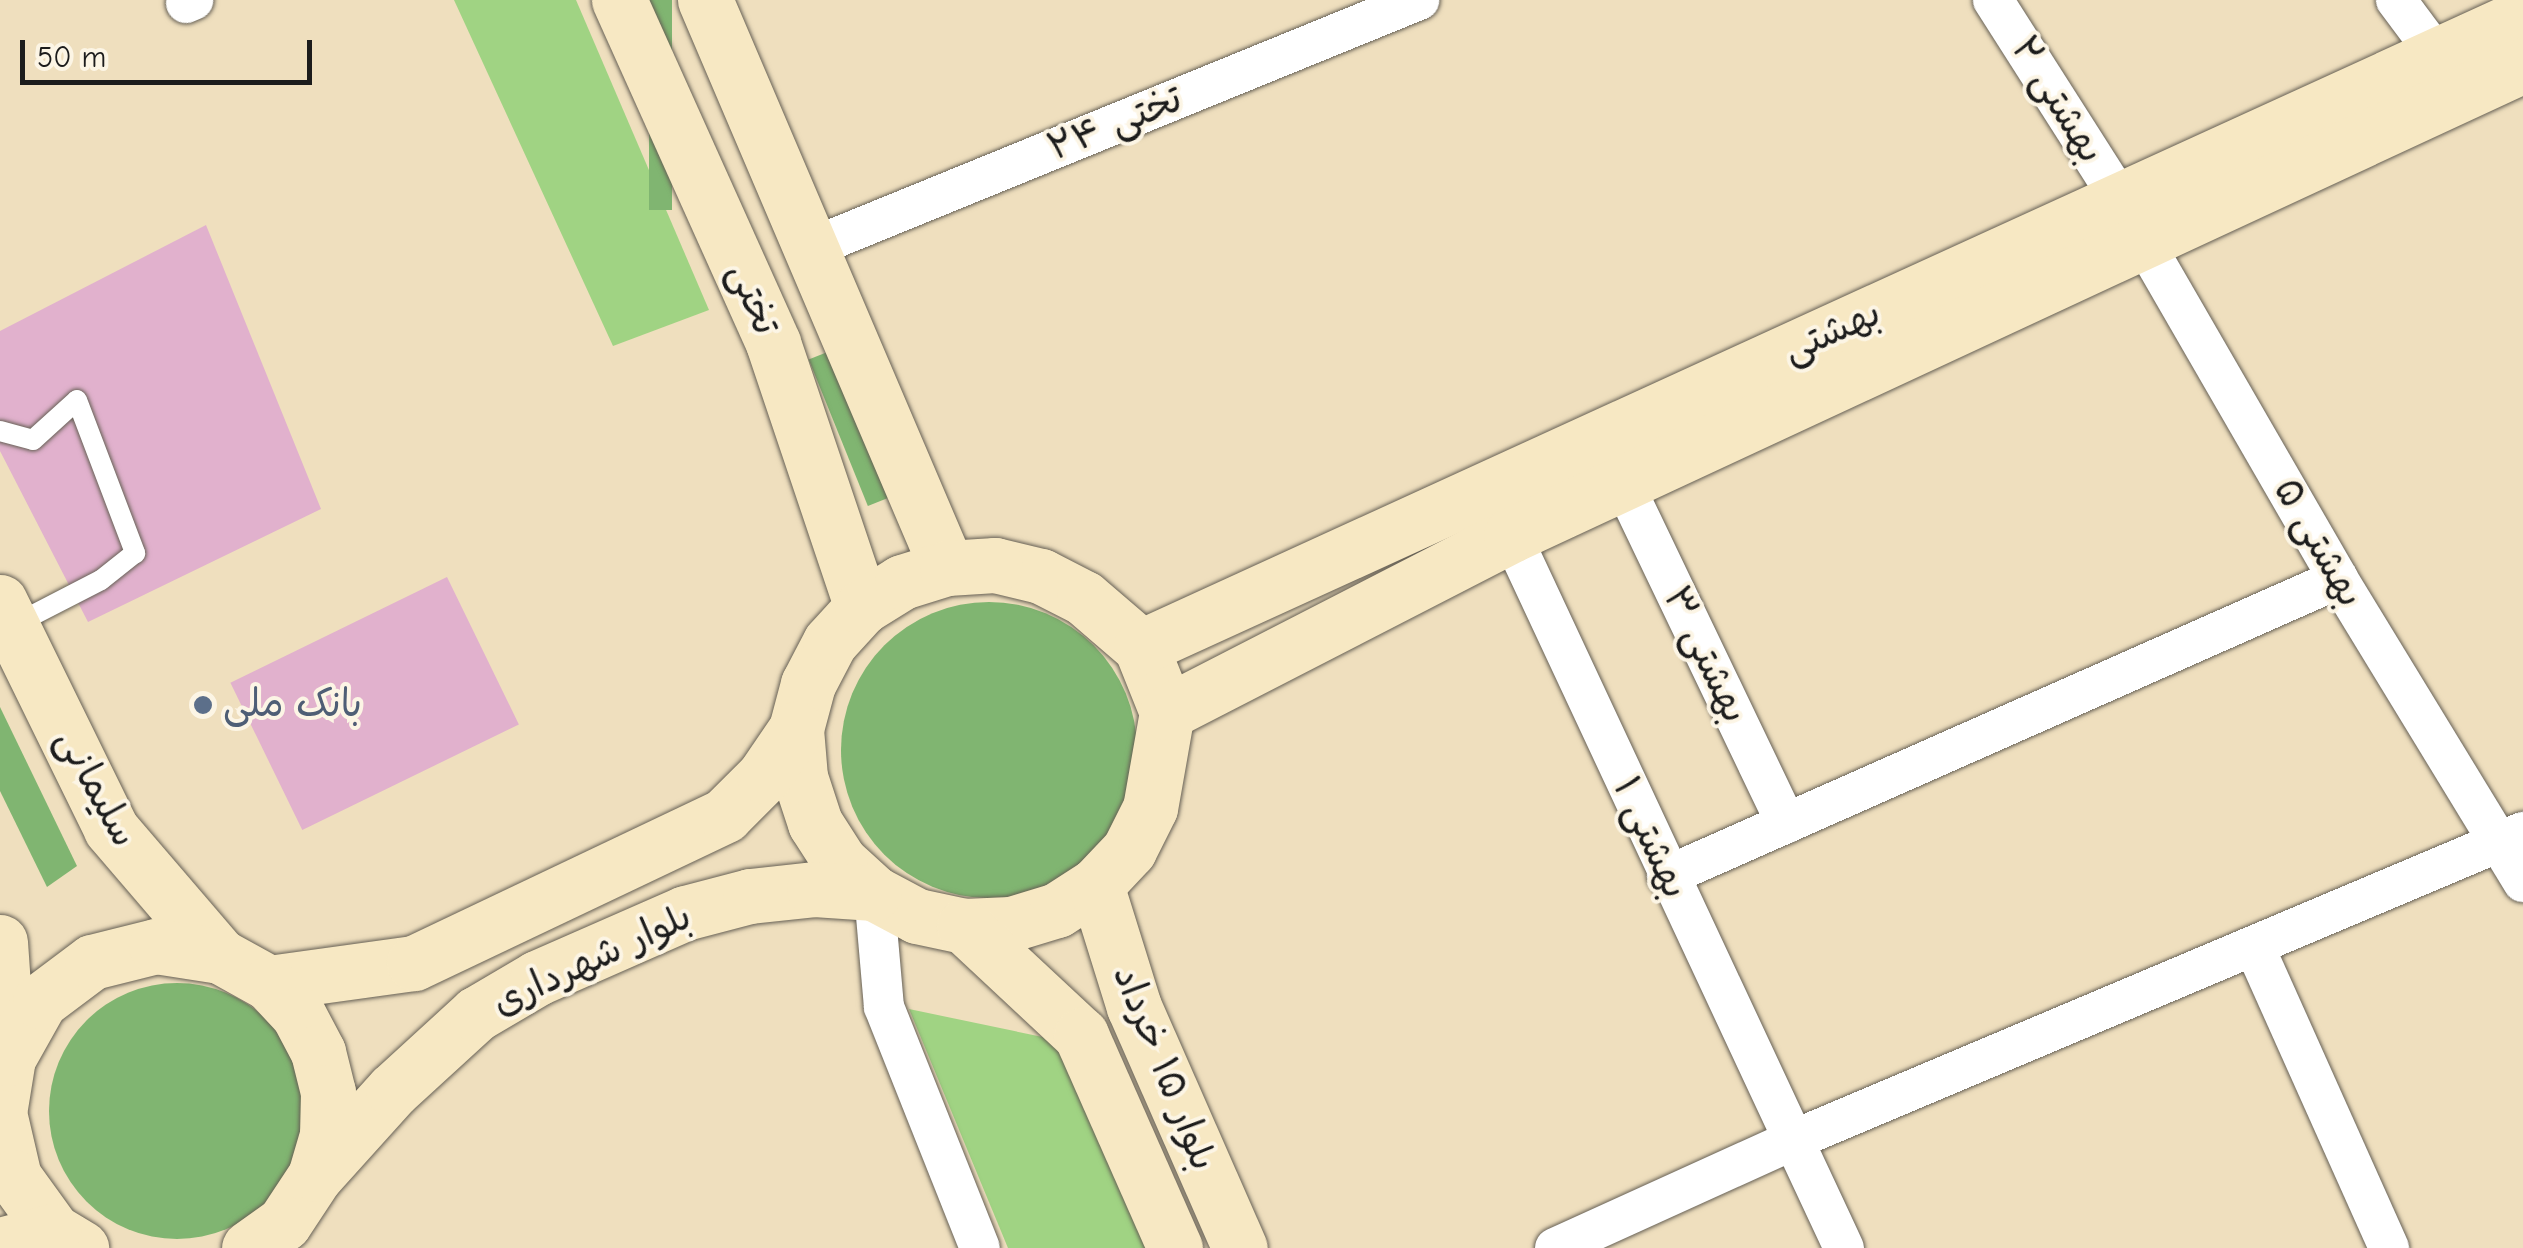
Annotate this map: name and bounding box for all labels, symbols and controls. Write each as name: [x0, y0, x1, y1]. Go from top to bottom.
scale bar: [25, 20, 318, 82]
street label: بهشتی ۲: [2000, 28, 2114, 172]
text: 50 m: [37, 40, 106, 75]
street label: تختی ۲۴: [1041, 76, 1189, 172]
street label: تختی: [718, 256, 788, 342]
street label: بهشتی: [1776, 290, 1888, 374]
street label: بهشتی ۵: [2263, 471, 2373, 615]
street label: بهشتی ۳: [1653, 579, 1757, 731]
place label: بانک ملی: [223, 682, 362, 728]
marker: بانک ملی: [192, 694, 214, 716]
street label: سلیمانی: [45, 721, 147, 855]
street label: بهشتی ۱: [1602, 770, 1698, 906]
street label: بلوار شهرداری: [485, 894, 699, 1026]
street label: بلوار ۱۵ خرداد: [1102, 959, 1226, 1177]

